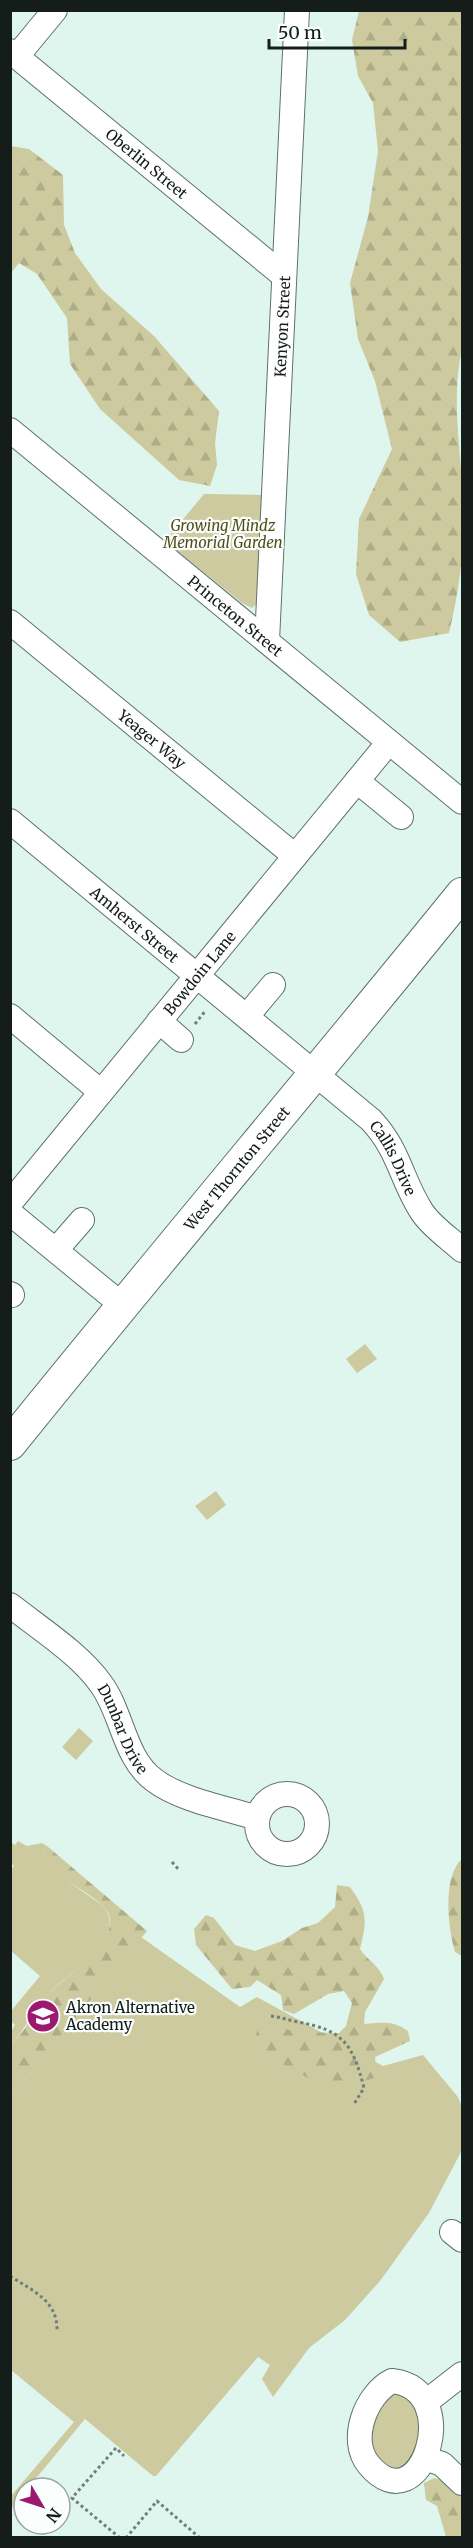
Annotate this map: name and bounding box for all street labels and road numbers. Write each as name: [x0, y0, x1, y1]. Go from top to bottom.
street label: Oberlin Street: [102, 124, 192, 203]
street label: Kenyon Street: [270, 275, 294, 378]
street label: Princeton Street: [184, 571, 287, 660]
street label: Yeager Way: [114, 705, 190, 772]
street label: Amherst Street: [86, 881, 183, 967]
street label: Bowdoin Lane: [159, 927, 240, 1019]
street label: West Thornton Street: [179, 1102, 293, 1235]
street label: Callis Drive: [366, 1116, 421, 1198]
street label: Dunbar Drive: [94, 1680, 152, 1778]

